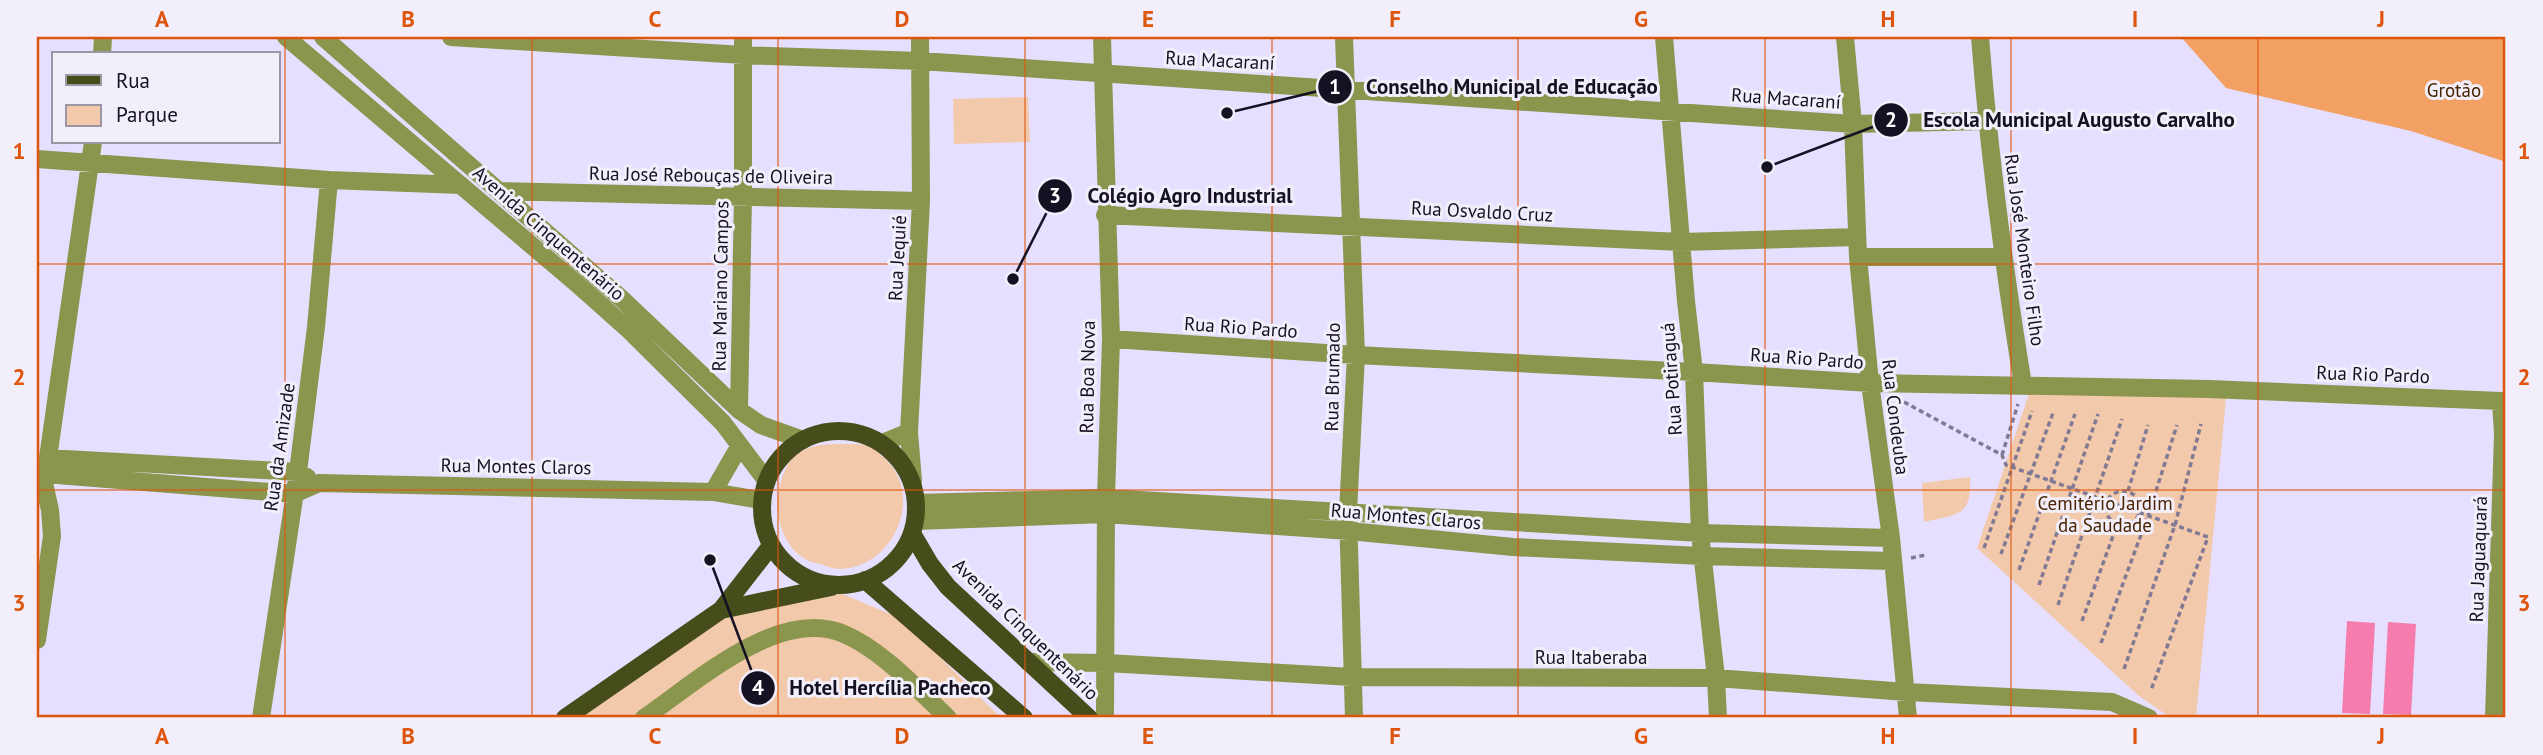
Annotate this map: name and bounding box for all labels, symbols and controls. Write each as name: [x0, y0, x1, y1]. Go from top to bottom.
text: A: [155, 4, 169, 33]
text: B: [401, 4, 415, 33]
text: C: [649, 4, 662, 33]
text: D: [895, 4, 909, 33]
text: E: [1142, 4, 1154, 33]
text: F: [1389, 4, 1401, 33]
text: G: [1634, 4, 1648, 33]
text: H: [1881, 4, 1895, 33]
text: I: [2132, 4, 2138, 33]
text: J: [2376, 4, 2385, 33]
street label: Rua Macaraní: [1165, 45, 1275, 75]
legend: [52, 52, 280, 144]
callout: Conselho Municipal de Educação: [1317, 66, 1672, 108]
text: Rua: [116, 67, 150, 94]
text: 1: [1329, 73, 1341, 100]
text: Conselho Municipal de Educação: [1366, 73, 1658, 100]
park label: Grotão: [2427, 78, 2481, 102]
street label: Rua Macaraní: [1730, 82, 1842, 114]
callout: Escola Municipal Augusto Carvalho: [1874, 99, 2249, 141]
text: Parque: [116, 101, 178, 128]
text: 2: [1885, 106, 1897, 133]
text: Escola Municipal Augusto Carvalho: [1923, 106, 2235, 133]
text: 1: [12, 136, 26, 165]
text: 1: [2517, 136, 2531, 165]
street label: Rua José Monteiro Filho: [2000, 152, 2050, 348]
street label: Avenida Cinquentenário: [468, 160, 630, 306]
street label: Rua José Rebouças de Oliveira: [589, 161, 833, 189]
callout: Colégio Agro Industrial: [1038, 175, 1307, 217]
text: 3: [1049, 182, 1061, 209]
text: Colégio Agro Industrial: [1087, 182, 1293, 209]
street label: Rua Osvaldo Cruz: [1410, 195, 1554, 227]
street label: Rua Mariano Campos: [707, 200, 733, 372]
street label: Rua Jequié: [883, 214, 911, 302]
street label: Rua Rio Pardo: [1183, 311, 1299, 343]
street label: Rua Boa Nova: [1074, 320, 1100, 434]
street label: Rua Brumado: [1319, 322, 1345, 432]
street label: Rua Potiraguá: [1655, 322, 1687, 436]
street label: Rua Rio Pardo: [1749, 342, 1865, 374]
street label: Rua Condeuba: [1877, 358, 1915, 476]
street label: Rua Rio Pardo: [2316, 360, 2430, 388]
text: 2: [12, 362, 26, 391]
text: 2: [2517, 362, 2531, 391]
street label: Rua da Amizade: [258, 381, 300, 513]
street label: Rua Montes Claros: [440, 453, 592, 479]
park label: Cemitério Jardim da Saudade: [2037, 491, 2173, 537]
street label: Rua Jaguaquará: [2464, 495, 2492, 623]
street label: Rua Montes Claros: [1330, 497, 1482, 535]
street label: Avenida Cinquentenário: [948, 553, 1104, 705]
text: 3: [12, 588, 26, 617]
text: 3: [2517, 588, 2531, 617]
street label: Rua Itaberaba: [1535, 645, 1647, 669]
callout: Hotel Hercília Pacheco: [740, 667, 1004, 709]
text: 4: [752, 674, 764, 701]
text: Hotel Hercília Pacheco: [789, 674, 991, 701]
text: A: [155, 721, 169, 750]
text: B: [401, 721, 415, 750]
text: C: [649, 721, 662, 750]
text: D: [895, 721, 909, 750]
text: E: [1142, 721, 1154, 750]
text: F: [1389, 721, 1401, 750]
text: G: [1634, 721, 1648, 750]
text: H: [1881, 721, 1895, 750]
text: I: [2132, 721, 2138, 750]
text: J: [2376, 721, 2385, 750]

